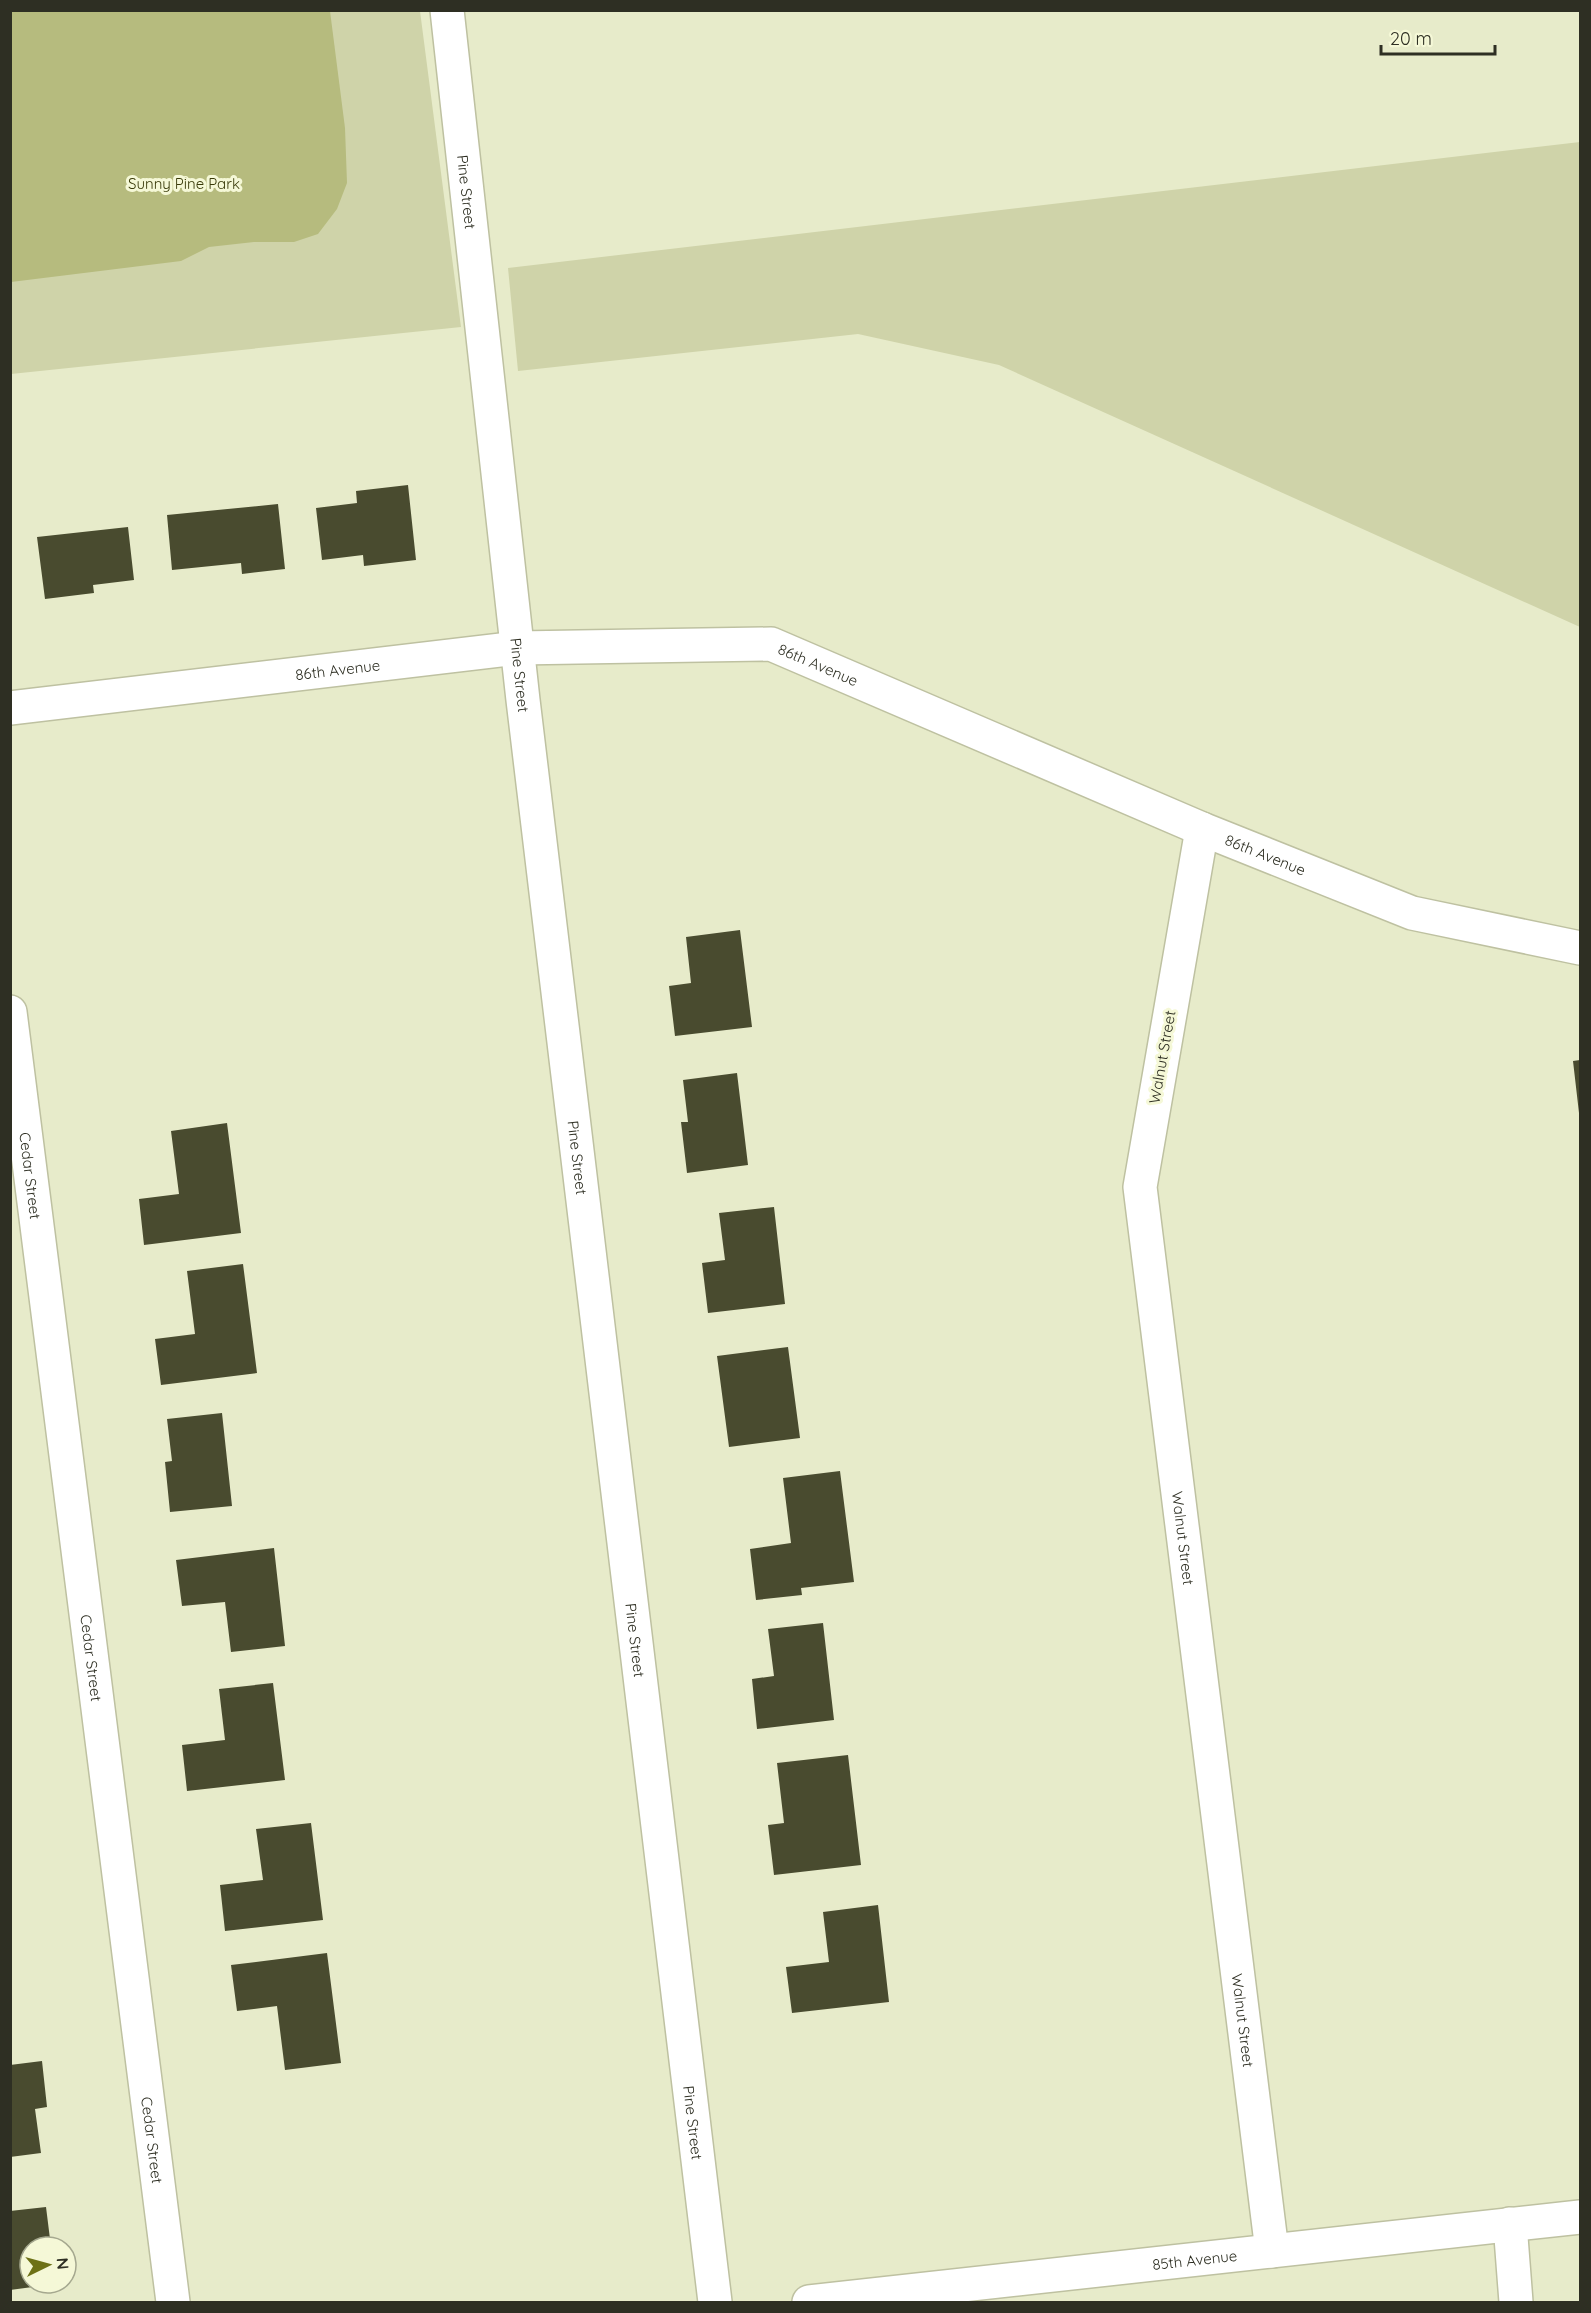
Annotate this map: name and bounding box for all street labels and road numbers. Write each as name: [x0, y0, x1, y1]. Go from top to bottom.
street label: Pine Street: [454, 154, 481, 230]
street label: Pine Street: [507, 637, 534, 713]
street label: 86th Avenue: [775, 639, 861, 690]
street label: 86th Avenue: [294, 655, 381, 684]
street label: 86th Avenue: [1222, 830, 1309, 879]
street label: Walnut Street: [1144, 1009, 1180, 1105]
street label: Pine Street: [564, 1119, 592, 1196]
street label: Cedar Street: [16, 1131, 46, 1220]
street label: Walnut Street: [1168, 1490, 1199, 1586]
street label: Pine Street: [622, 1602, 650, 1678]
street label: Cedar Street: [77, 1613, 107, 1702]
street label: Walnut Street: [1228, 1972, 1259, 2068]
street label: Pine Street: [680, 2085, 707, 2161]
street label: Cedar Street: [138, 2095, 167, 2185]
street label: 85th Avenue: [1151, 2245, 1238, 2274]

